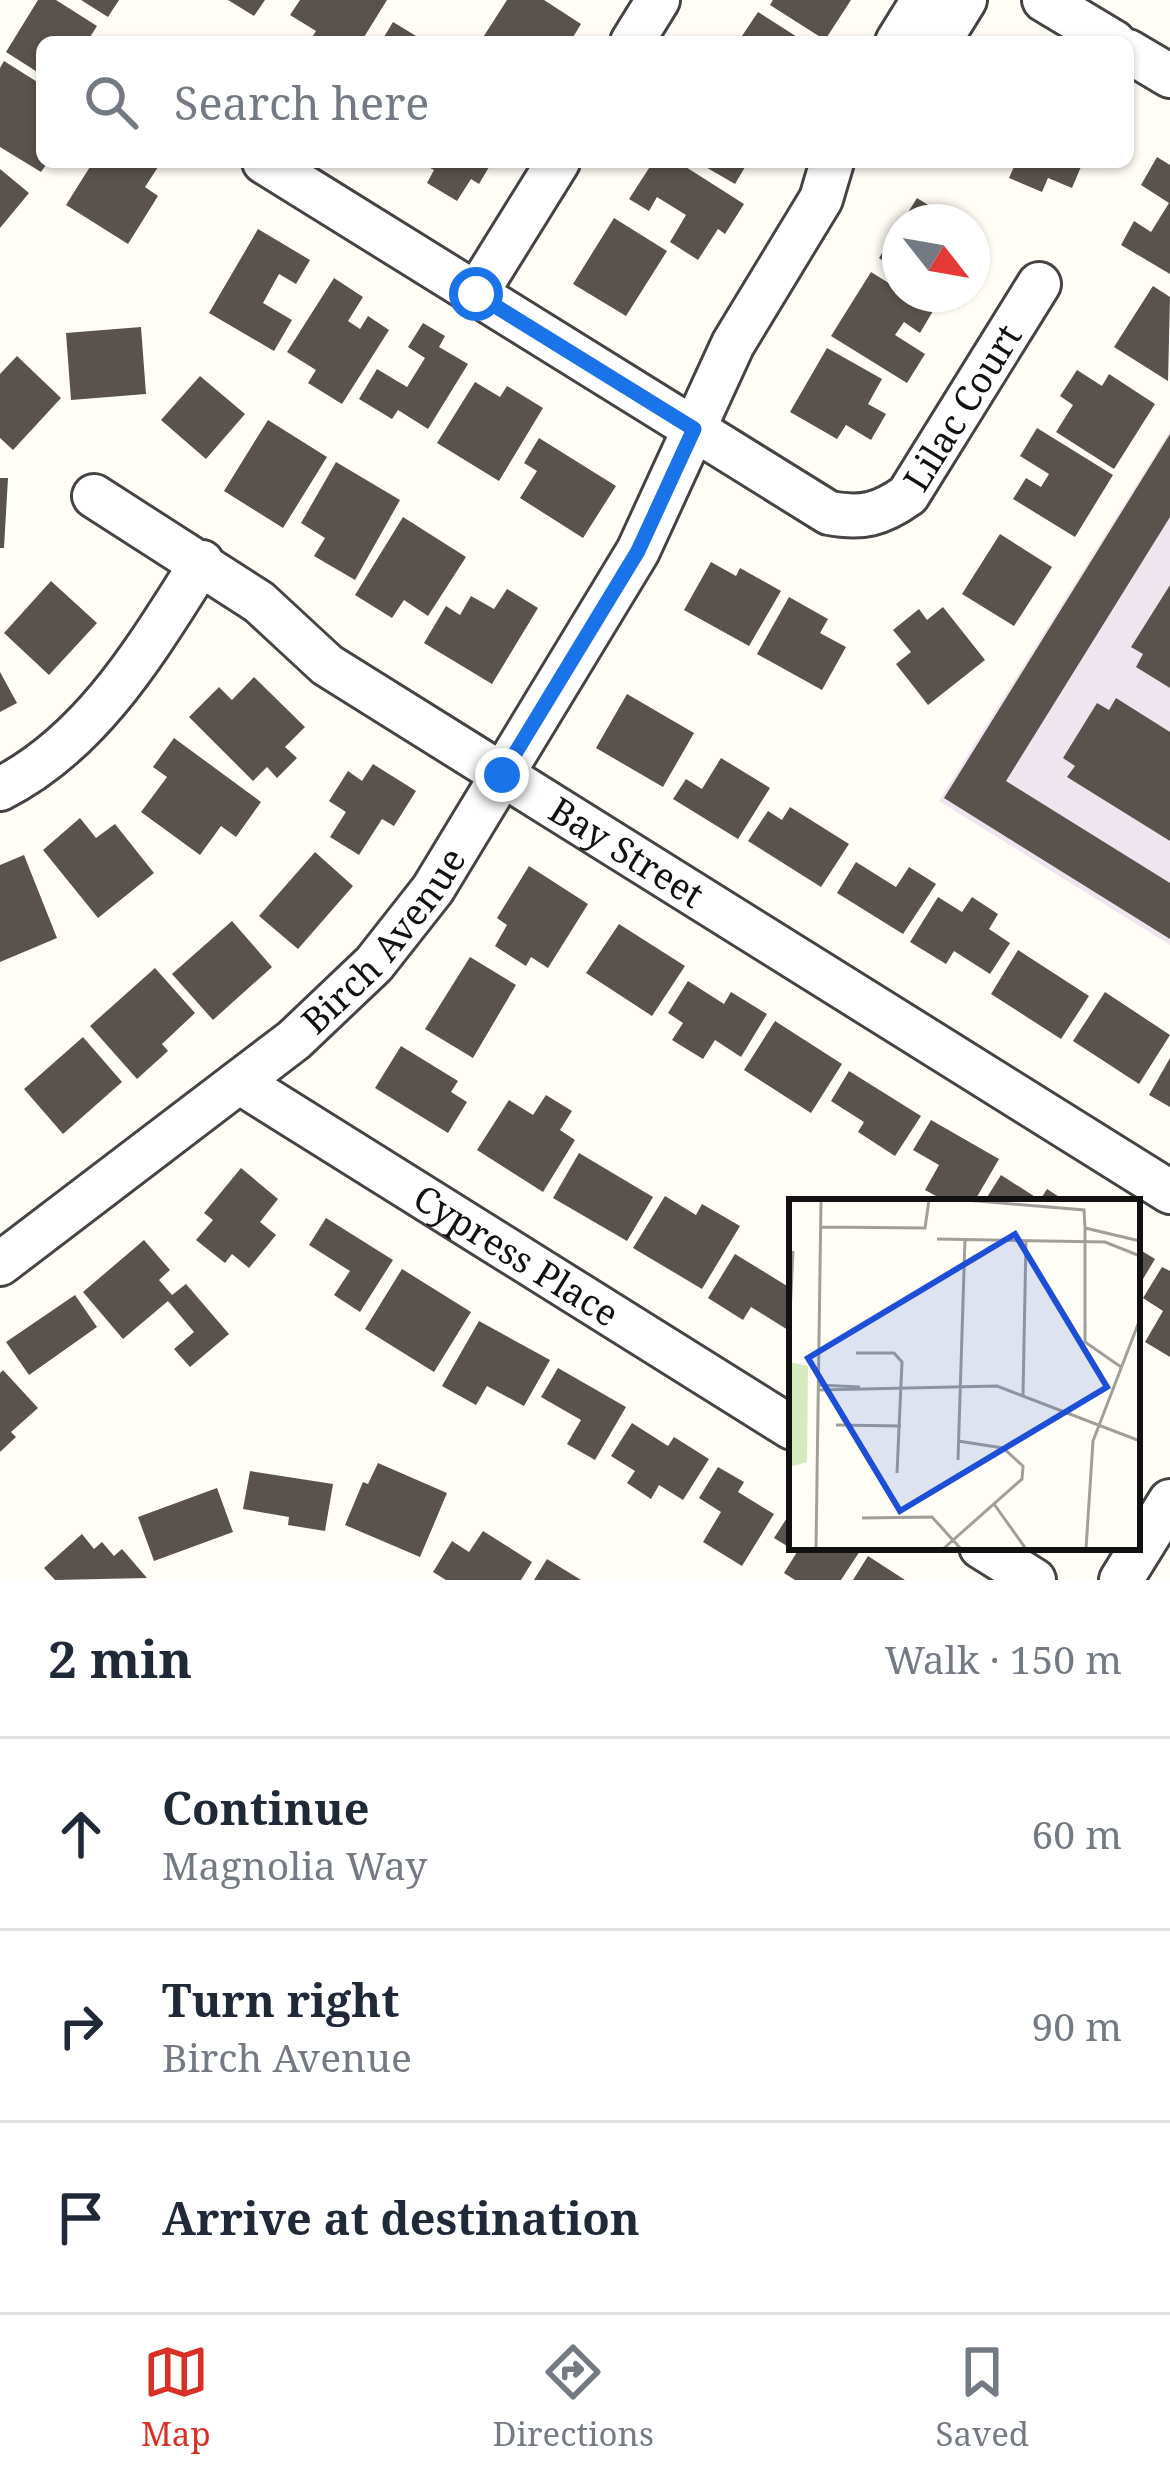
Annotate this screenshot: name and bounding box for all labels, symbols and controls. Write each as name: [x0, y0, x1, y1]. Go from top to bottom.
search box: [36, 36, 1134, 168]
icon: search: [78, 69, 144, 135]
text: Search here: [174, 72, 429, 133]
north arrow: [882, 204, 990, 312]
route start: [449, 267, 503, 321]
street label: Lilac Court: [891, 315, 1032, 500]
route end: [475, 748, 529, 802]
street label: Bay Street: [540, 785, 713, 919]
street label: Birch Avenue: [291, 838, 476, 1044]
street label: Cypress Place: [405, 1172, 628, 1338]
inset map: [789, 1199, 1140, 1550]
text: 2 min: [48, 1623, 192, 1693]
text: Walk · 150 m: [885, 1632, 1122, 1685]
text: Continue: [162, 1777, 370, 1838]
icon: ahead: [48, 1801, 114, 1867]
text: 60 m: [1031, 1807, 1122, 1860]
text: Magnolia Way: [162, 1838, 427, 1891]
text: Turn right: [162, 1969, 399, 2030]
icon: right: [48, 1993, 114, 2059]
text: 90 m: [1031, 1999, 1122, 2052]
text: Birch Avenue: [162, 2030, 412, 2083]
icon: arrive: [48, 2185, 114, 2251]
text: Arrive at destination: [162, 2187, 640, 2248]
tab: Map: [141, 2339, 211, 2456]
tab: Directions: [492, 2339, 654, 2456]
tab: Saved: [936, 2339, 1029, 2456]

